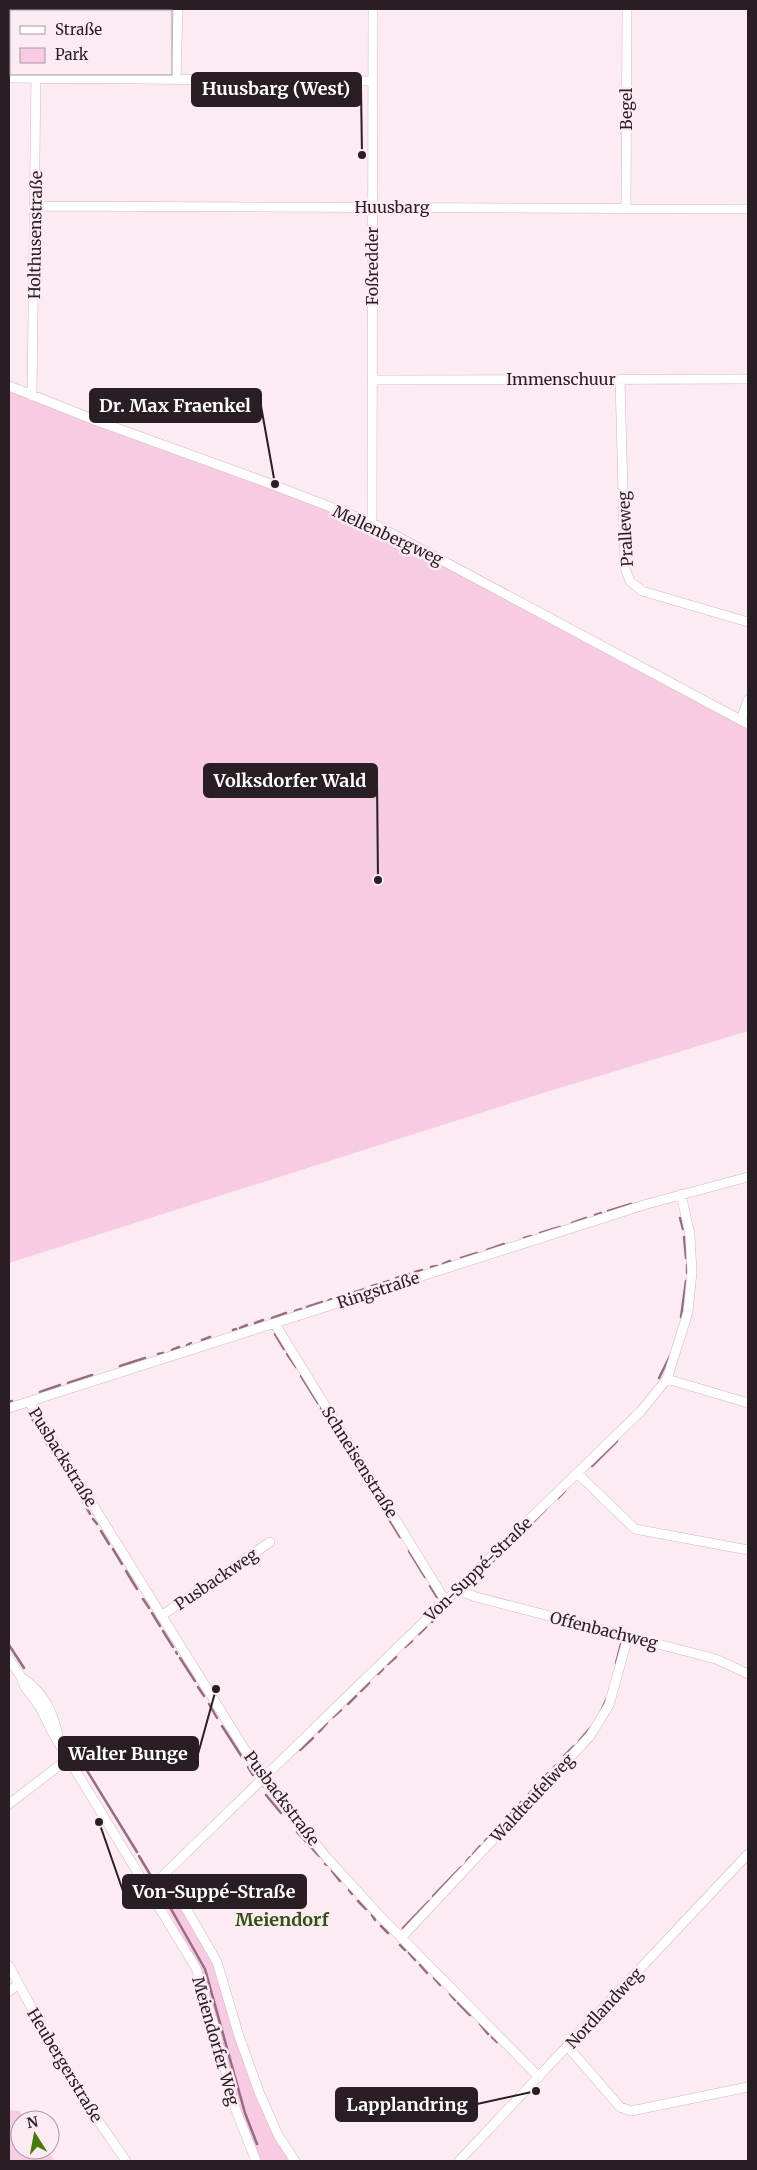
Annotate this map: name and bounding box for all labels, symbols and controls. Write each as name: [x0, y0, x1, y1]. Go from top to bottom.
legend: [10, 10, 172, 75]
text: Straße: [55, 20, 102, 39]
text: Park: [55, 45, 89, 64]
callout: Huusbarg (West): [192, 73, 361, 106]
text: Huusbarg (West): [202, 77, 350, 100]
street label: Begel: [616, 88, 636, 130]
street label: Holthusenstraße: [24, 171, 46, 299]
street label: Huusbarg: [355, 197, 430, 217]
street label: Foßredder: [362, 227, 382, 305]
street label: Immenschuur: [506, 369, 616, 389]
callout: Dr. Max Fraenkel: [90, 389, 261, 422]
text: Dr. Max Fraenkel: [99, 394, 251, 417]
street label: Pralleweg: [613, 490, 637, 567]
street label: Mellenbergweg: [330, 501, 447, 569]
callout: Volksdorfer Wald: [204, 764, 377, 797]
text: Volksdorfer Wald: [213, 769, 366, 792]
street label: Ringstraße: [334, 1267, 422, 1313]
street label: Schneisenstraße: [318, 1402, 402, 1522]
street label: Pusbackstraße: [25, 1404, 101, 1510]
street label: Von-Suppé-Straße: [419, 1513, 536, 1626]
street label: Pusbackweg: [171, 1544, 262, 1614]
street label: Offenbachweg: [548, 1607, 660, 1653]
callout: Walter Bunge: [59, 1737, 198, 1770]
text: Walter Bunge: [67, 1742, 188, 1765]
street label: Pusbackstraße: [240, 1747, 324, 1849]
street label: Waldteufelweg: [485, 1750, 578, 1847]
callout: Von-Suppé-Straße: [123, 1875, 306, 1908]
text: Von-Suppé-Straße: [132, 1880, 296, 1903]
district label: Meiendorf: [235, 1908, 329, 1931]
street label: Nordlandweg: [561, 1963, 647, 2053]
street label: Meiendorfer Weg: [188, 1974, 244, 2108]
street label: Heubergerstraße: [23, 2004, 107, 2126]
callout: Lapplandring: [336, 2088, 477, 2121]
text: Lapplandring: [346, 2093, 468, 2116]
north arrow: [10, 2110, 60, 2160]
text: N: [25, 2112, 40, 2132]

